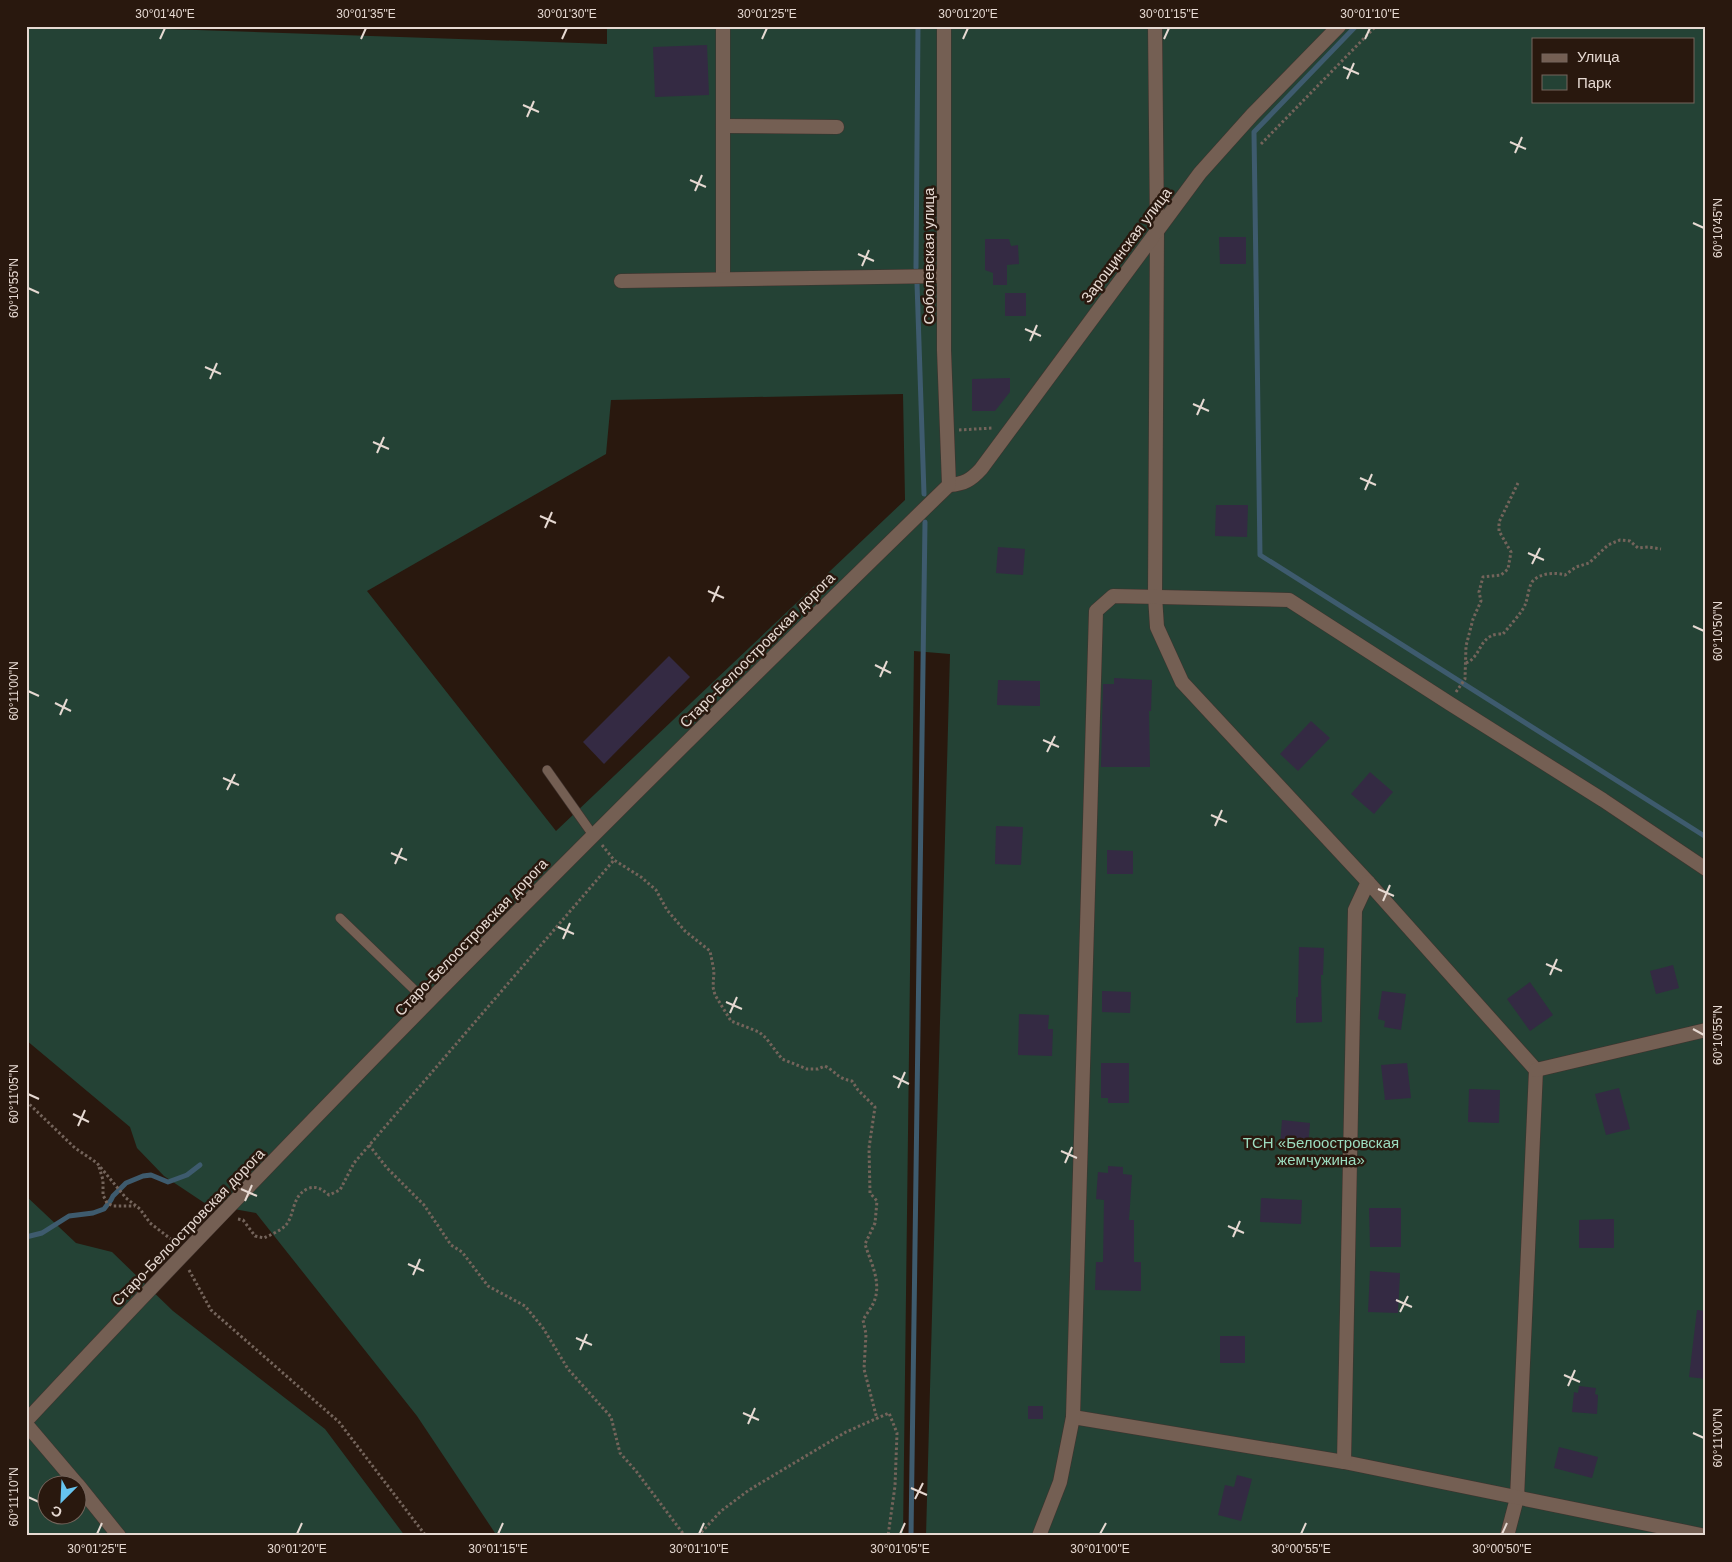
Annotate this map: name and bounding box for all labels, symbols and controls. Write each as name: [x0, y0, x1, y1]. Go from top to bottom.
text: 30°01'40"E: [135, 7, 195, 21]
text: 30°01'35"E: [336, 7, 396, 21]
text: 30°01'30"E: [537, 7, 597, 21]
text: 30°01'25"E: [737, 7, 797, 21]
text: 30°01'20"E: [938, 7, 998, 21]
text: 30°01'15"E: [1139, 7, 1199, 21]
text: 30°01'10"E: [1340, 7, 1400, 21]
legend: [1532, 38, 1694, 102]
text: Улица: [1577, 48, 1620, 65]
text: Парк: [1577, 74, 1611, 91]
street label: Зарощинская улица: [1077, 184, 1175, 306]
street label: Соболевская улица: [920, 187, 937, 324]
text: 60°10'45"N: [1711, 198, 1725, 258]
text: 60°10'55"N: [7, 258, 21, 318]
street label: Старо-Белоостровская дорога: [676, 569, 838, 731]
text: 60°10'50"N: [1711, 601, 1725, 661]
text: 60°11'00"N: [7, 661, 21, 721]
street label: Старо-Белоостровская дорога: [391, 854, 551, 1019]
text: 60°10'55"N: [1711, 1005, 1725, 1065]
text: 60°11'05"N: [7, 1064, 21, 1124]
park label: ТСН «Белоостровская жемчужина»: [1243, 1134, 1399, 1168]
street label: Старо-Белоостровская дорога: [108, 1144, 268, 1309]
text: 60°11'00"N: [1711, 1408, 1725, 1468]
text: 60°11'10"N: [7, 1467, 21, 1527]
north arrow: [38, 1474, 88, 1524]
text: С: [49, 1503, 65, 1521]
text: 30°01'25"E: [67, 1542, 127, 1556]
text: 30°01'20"E: [267, 1542, 327, 1556]
text: 30°01'15"E: [468, 1542, 528, 1556]
text: 30°01'10"E: [669, 1542, 729, 1556]
text: 30°01'05"E: [870, 1542, 930, 1556]
text: 30°01'00"E: [1070, 1542, 1130, 1556]
text: 30°00'55"E: [1271, 1542, 1331, 1556]
text: 30°00'50"E: [1472, 1542, 1532, 1556]

